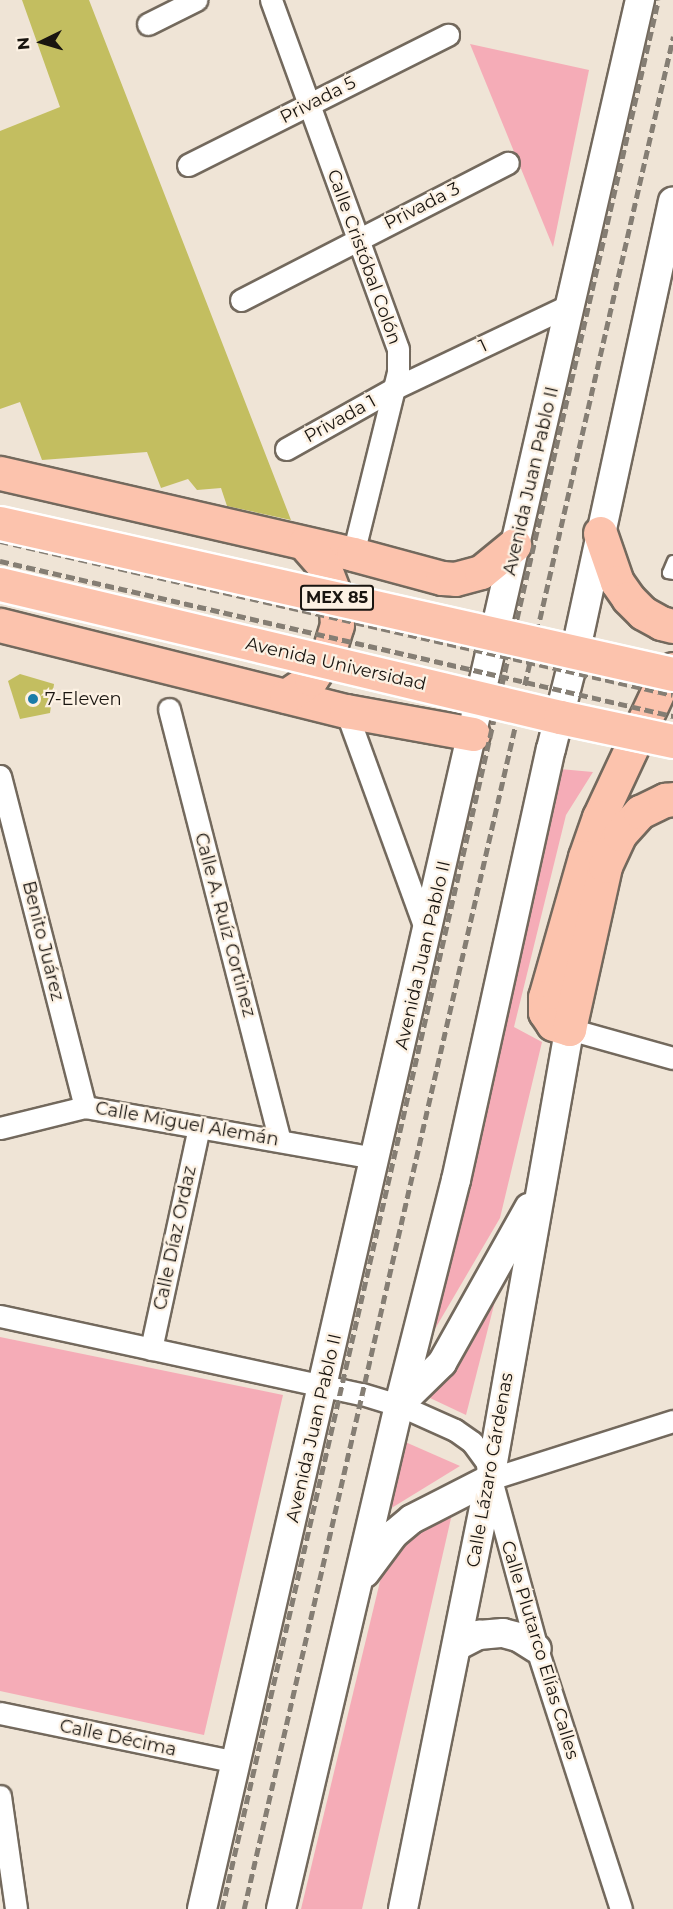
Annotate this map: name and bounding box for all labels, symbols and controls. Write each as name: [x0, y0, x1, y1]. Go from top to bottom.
north arrow: [12, 12, 72, 72]
text: N: [14, 36, 34, 51]
street label: Privada 5: [276, 72, 360, 128]
street label: Calle Cristóbal Colón: [322, 167, 406, 347]
street label: Privada 3: [380, 178, 464, 234]
street label: 1: [475, 335, 491, 357]
street label: Avenida Juan Pablo II: [499, 384, 563, 578]
street label: Privada 1: [300, 391, 380, 447]
road number: MEX 85: [300, 585, 374, 611]
street label: Avenida Universidad: [244, 633, 428, 695]
place label: 7-Eleven: [45, 688, 122, 710]
marker: 7-Eleven: [26, 692, 40, 706]
street label: Calle A. Ruíz Cortinez: [190, 831, 260, 1019]
street label: Avenida Juan Pablo II: [391, 858, 455, 1052]
street label: Benito Juárez: [18, 879, 68, 1003]
street label: Calle Miguel Alemán: [94, 1097, 280, 1151]
street label: Calle Díaz Ordaz: [149, 1164, 201, 1312]
street label: Avenida Juan Pablo II: [282, 1331, 346, 1525]
street label: Calle Lázaro Cárdenas: [462, 1371, 518, 1569]
street label: Calle Plutarco Elías Calles: [496, 1538, 584, 1762]
street label: Calle Décima: [58, 1715, 178, 1761]

